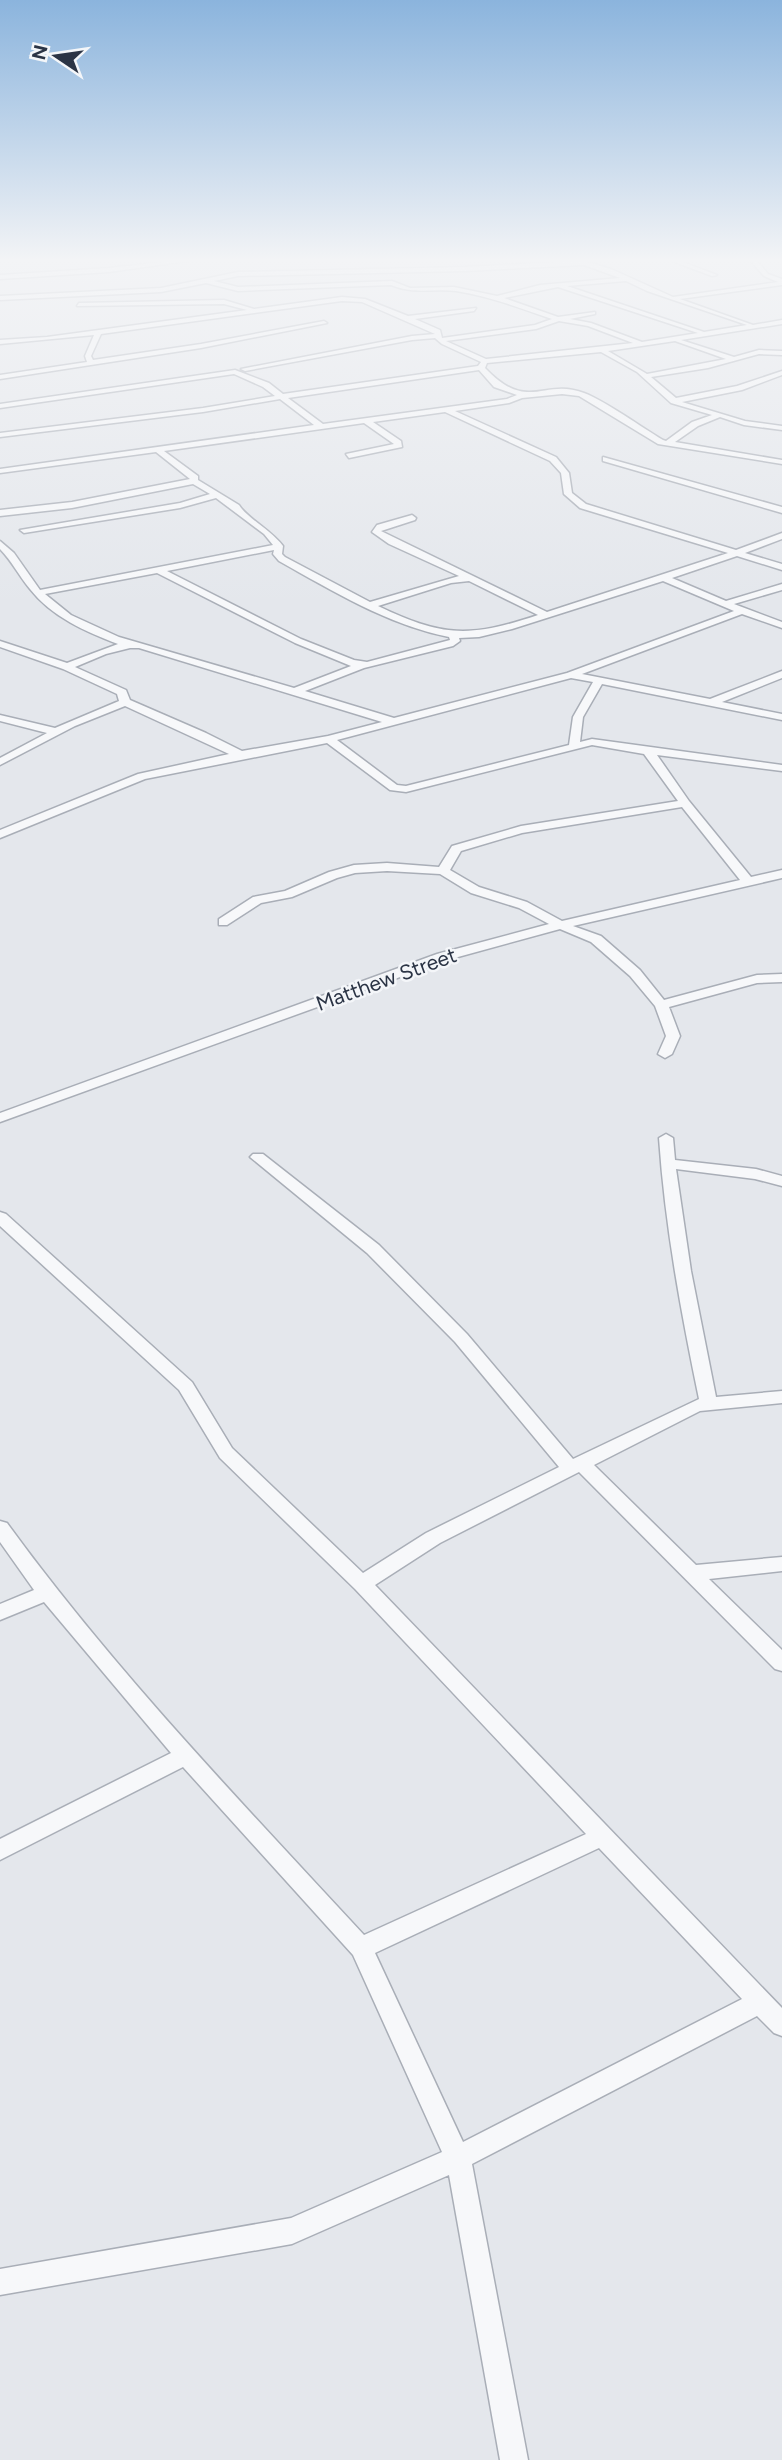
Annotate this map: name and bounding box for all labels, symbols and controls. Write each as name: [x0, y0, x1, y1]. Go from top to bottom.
north arrow: [21, 21, 91, 91]
text: N: [27, 43, 53, 62]
street label: Matthew Street: [312, 942, 460, 1016]

